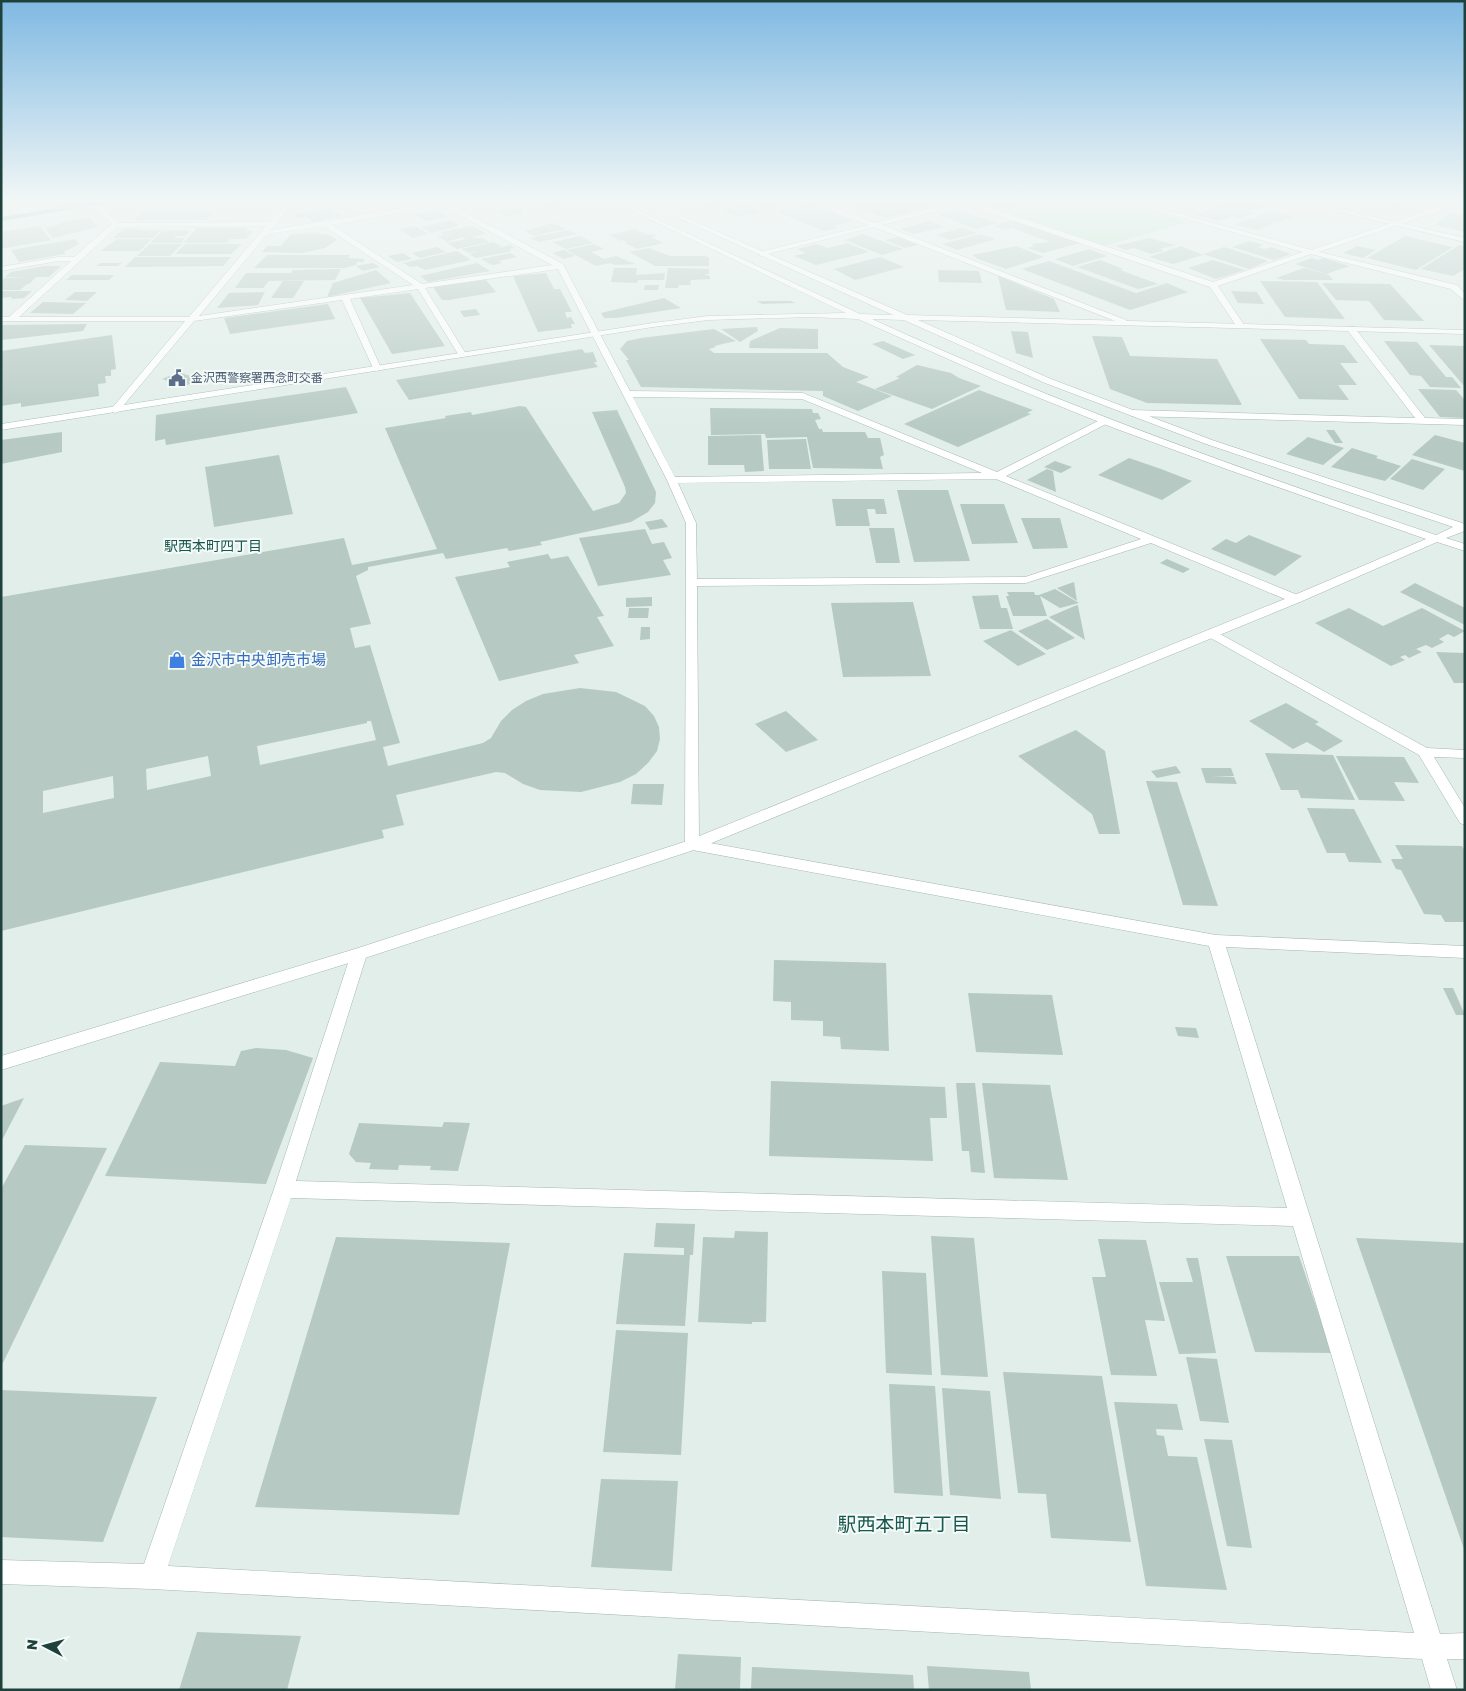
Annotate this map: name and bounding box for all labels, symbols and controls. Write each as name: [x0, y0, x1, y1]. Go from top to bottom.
public building icon: 金沢西警察署西念町交番: [167, 368, 187, 388]
place label: 金沢西警察署西念町交番: [191, 370, 323, 385]
district label: 駅西本町四丁目: [164, 537, 262, 554]
shop icon: 金沢市中央卸売市場: [167, 650, 187, 670]
place label: 金沢市中央卸売市場: [191, 650, 326, 668]
district label: 駅西本町五丁目: [837, 1512, 971, 1535]
north arrow: [20, 1621, 70, 1671]
text: N: [23, 1638, 41, 1651]

